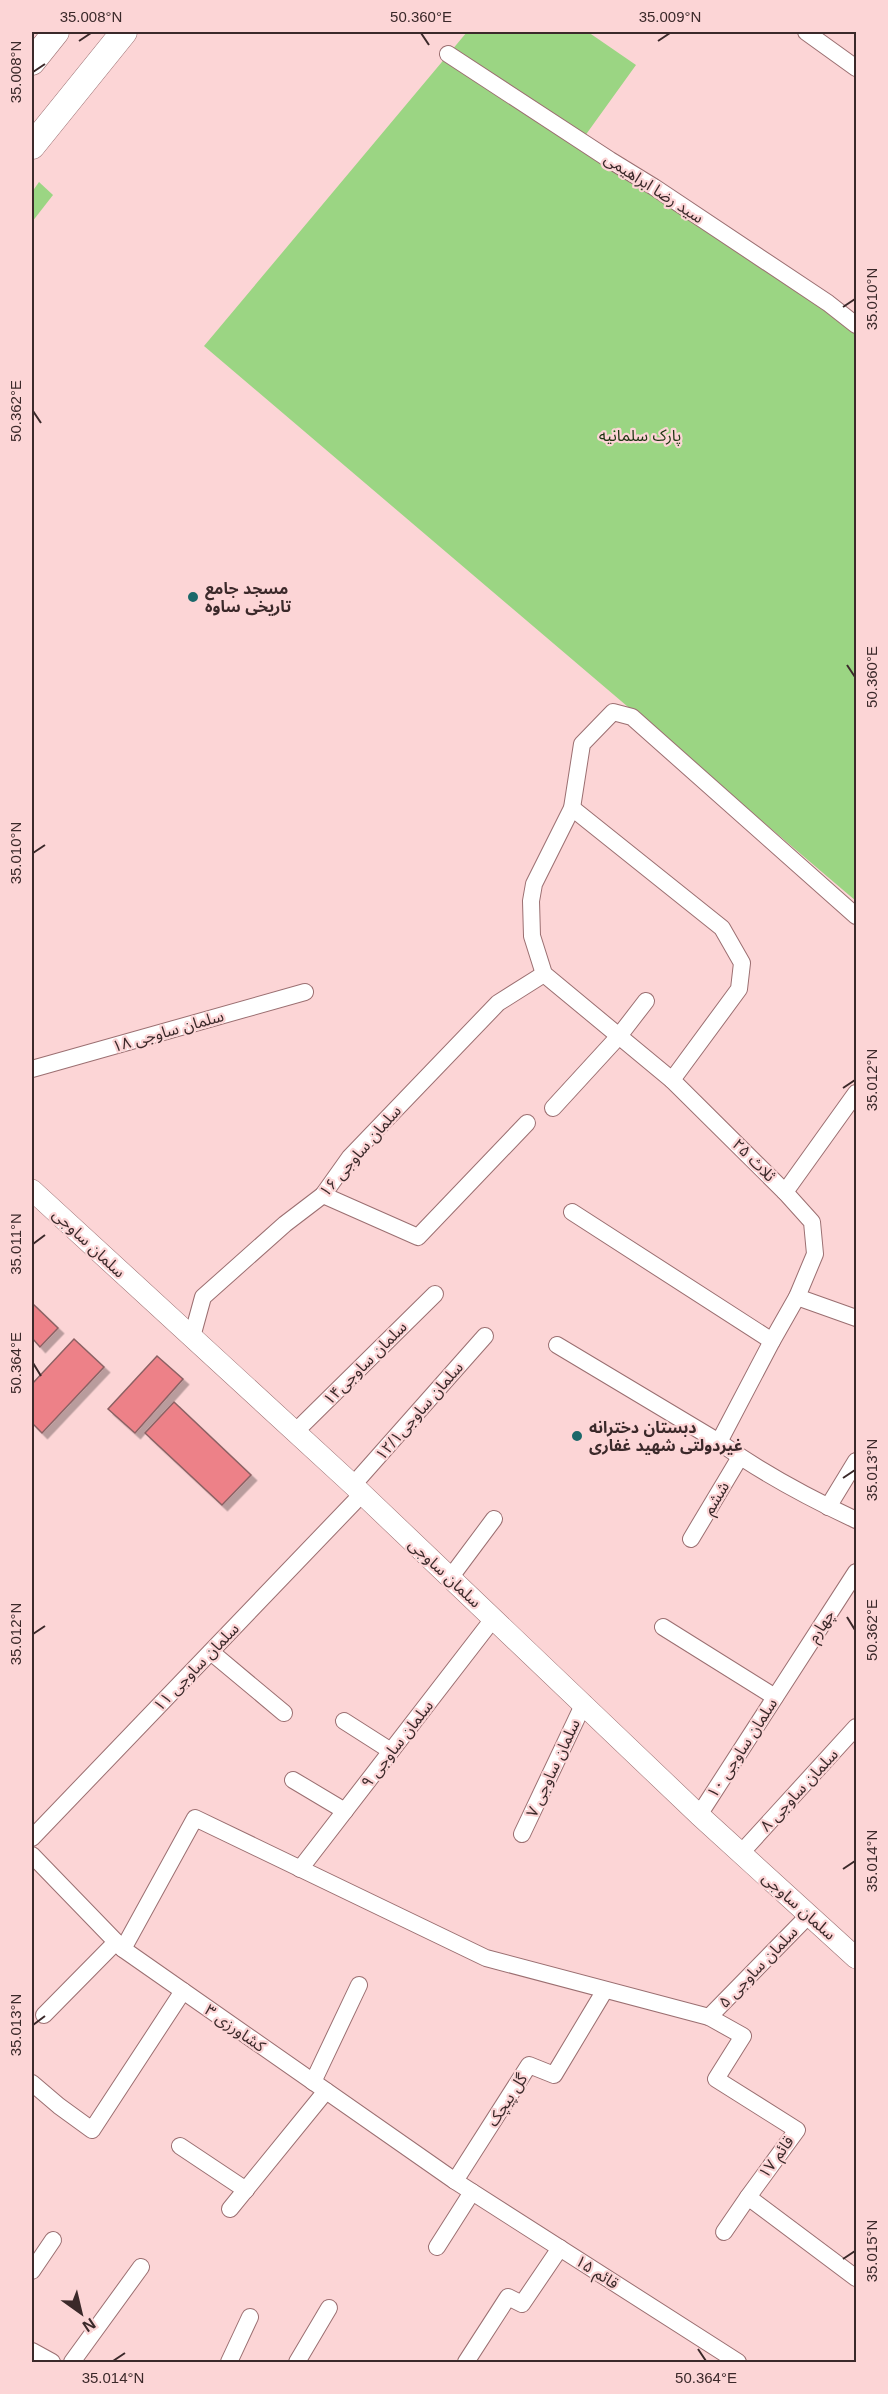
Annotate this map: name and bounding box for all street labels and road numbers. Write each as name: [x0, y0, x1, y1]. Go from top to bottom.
street label: سید رضا ابراهیمی: [601, 150, 707, 227]
street label: سلمان ساوجی ۱۸: [110, 1007, 226, 1056]
street label: سلمان ساوجی ۱۶: [316, 1102, 405, 1201]
street label: ثلاث ۲۵: [729, 1135, 779, 1185]
street label: سلمان ساوجی: [49, 1205, 129, 1281]
street label: سلمان ساوجی۱۴: [320, 1318, 411, 1409]
street label: سلمان ساوجی۱۲/۱: [372, 1359, 467, 1464]
street label: ششم: [700, 1479, 736, 1519]
street label: سلمان ساوجی: [405, 1535, 485, 1611]
street label: چهارم: [804, 1607, 841, 1648]
street label: سلمان ساوجی ۱۱: [150, 1620, 243, 1715]
street label: سلمان ساوجی ۱۰: [704, 1695, 781, 1801]
street label: سلمان ساوجی ۹: [358, 1697, 437, 1792]
street label: سلمان ساوجی ۷: [523, 1716, 584, 1820]
street label: سلمان ساوجی ۸: [757, 1746, 842, 1835]
street label: سلمان ساوجی: [758, 1869, 839, 1944]
street label: سلمان ساوجی ۵: [715, 1923, 802, 2012]
street label: کشاورزی ۳: [201, 2001, 269, 2056]
street label: گل پیچک: [484, 2070, 532, 2131]
street label: قائم ۱۷: [755, 2133, 800, 2184]
street label: قائم ۱۵: [570, 2252, 622, 2296]

